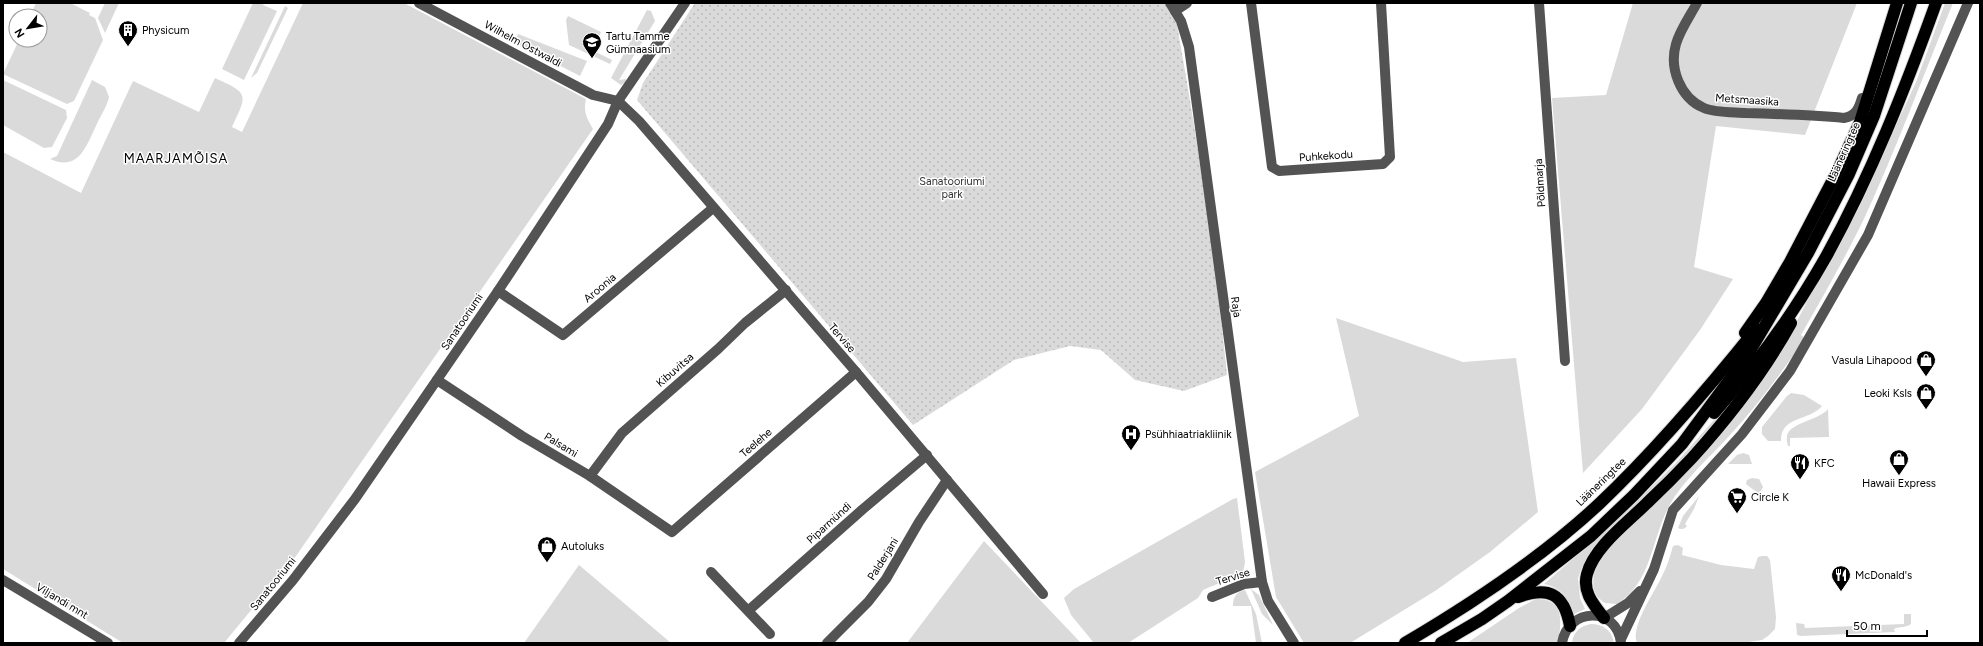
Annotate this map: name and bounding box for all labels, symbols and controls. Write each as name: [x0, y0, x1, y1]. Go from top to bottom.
north arrow: [8, 8, 48, 48]
street label: Wilhelm Ostwaldi: [482, 18, 564, 70]
building icon: Physicum: [117, 19, 139, 47]
place label: Physicum: [142, 24, 189, 37]
text: N: [12, 26, 28, 40]
place label: Tartu Tamme Gümnaasium: [606, 30, 670, 56]
school or university icon: Tartu Tamme Gümnaasium: [581, 31, 603, 59]
street label: Metsmaasika: [1715, 91, 1779, 109]
street label: Lääneringtee: [1825, 120, 1863, 184]
street label: Puhkekodu: [1299, 148, 1353, 164]
district label: MAARJAMÕISA: [124, 151, 228, 166]
street label: Põldmarja: [1532, 158, 1548, 208]
park label: Sanatooriumi park: [919, 175, 985, 201]
street label: Aroonia: [581, 271, 619, 305]
street label: Sanatooriumi: [438, 291, 486, 353]
street label: Raja: [1228, 296, 1244, 318]
street label: Tervise: [826, 321, 858, 355]
shop icon: Vasula Lihapood: [1915, 349, 1937, 377]
street label: Kibuvitsa: [654, 350, 696, 390]
place label: Vasula Lihapood: [1831, 354, 1912, 367]
shop icon: Leoki Ksls: [1915, 382, 1937, 410]
place label: Leoki Ksls: [1864, 387, 1912, 400]
hospital icon: Psühhiaatriakliinik: [1120, 423, 1142, 451]
street label: Teelehe: [737, 426, 775, 460]
place label: Psühhiaatriakliinik: [1145, 428, 1232, 441]
street label: Palsami: [542, 430, 580, 460]
shop icon: Hawaii Express: [1888, 448, 1910, 476]
restaurant icon: KFC: [1789, 452, 1811, 480]
street label: Lääneringtee: [1573, 455, 1629, 509]
place label: KFC: [1814, 457, 1835, 470]
place label: Hawaii Express: [1862, 477, 1936, 490]
supermarket icon: Circle K: [1726, 486, 1748, 514]
place label: Circle K: [1751, 491, 1789, 504]
street label: Piparmündi: [804, 500, 854, 546]
shop icon: Autoluks: [536, 535, 558, 563]
street label: Palderjani: [865, 535, 901, 583]
place label: Autoluks: [561, 540, 604, 553]
street label: Sanatooriumi: [247, 555, 299, 613]
restaurant icon: McDonald's: [1830, 564, 1852, 592]
street label: Tervise: [1215, 566, 1251, 588]
place label: McDonald's: [1855, 569, 1912, 582]
street label: Viljandi mnt: [33, 580, 91, 622]
scale bar: [1847, 612, 1927, 638]
text: 50 m: [1853, 619, 1881, 633]

